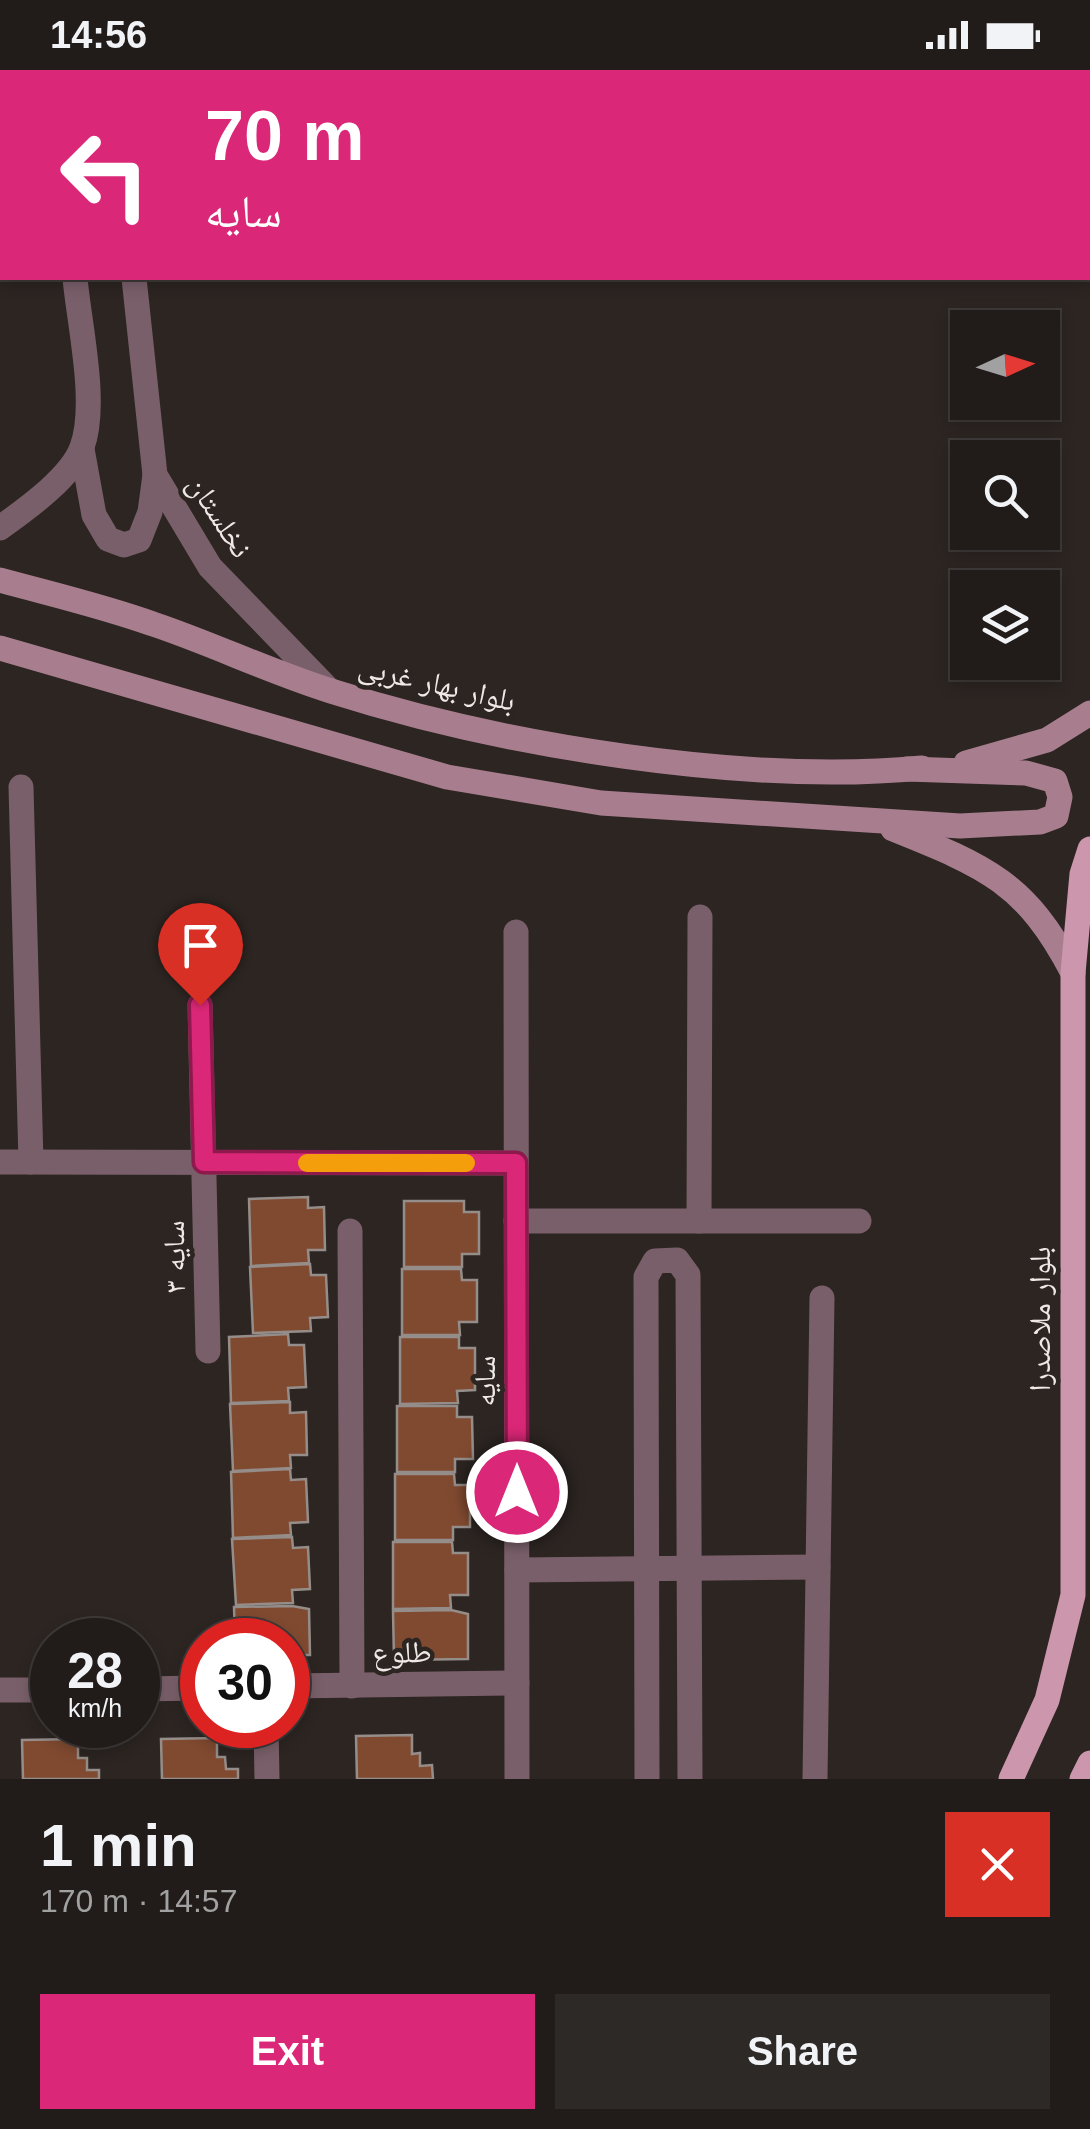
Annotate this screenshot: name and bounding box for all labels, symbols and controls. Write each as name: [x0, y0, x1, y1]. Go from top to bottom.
text: 14:56: [50, 14, 147, 56]
text: 70 m: [205, 97, 365, 175]
icon: left: [40, 110, 170, 240]
text: سایه: [205, 186, 282, 237]
north arrow: [950, 310, 1060, 420]
map controls: [950, 310, 1060, 680]
button: search: [950, 440, 1060, 550]
street label: نخلستان: [180, 469, 259, 564]
button: layers: [950, 570, 1060, 680]
street label: بلوار بهار غربی: [355, 649, 519, 719]
pin: [158, 903, 243, 1006]
icon: arrive: [173, 918, 228, 973]
street label: سایه ۳: [157, 1220, 192, 1294]
street label: بلوار ملاصدرا: [1023, 1246, 1056, 1392]
street label: سایه: [468, 1355, 501, 1407]
position arrow: [465, 1440, 569, 1544]
speed limit sign: 30: [180, 1618, 310, 1748]
street label: طلوع: [372, 1635, 432, 1672]
text: 28: [67, 1643, 123, 1699]
text: km/h: [68, 1694, 122, 1722]
text: 1 min: [40, 1812, 197, 1879]
button: close: [945, 1812, 1050, 1917]
text: 170 m · 14:57: [40, 1883, 237, 1919]
button: Exit: [40, 1994, 535, 2109]
button: Share: [555, 1994, 1050, 2109]

